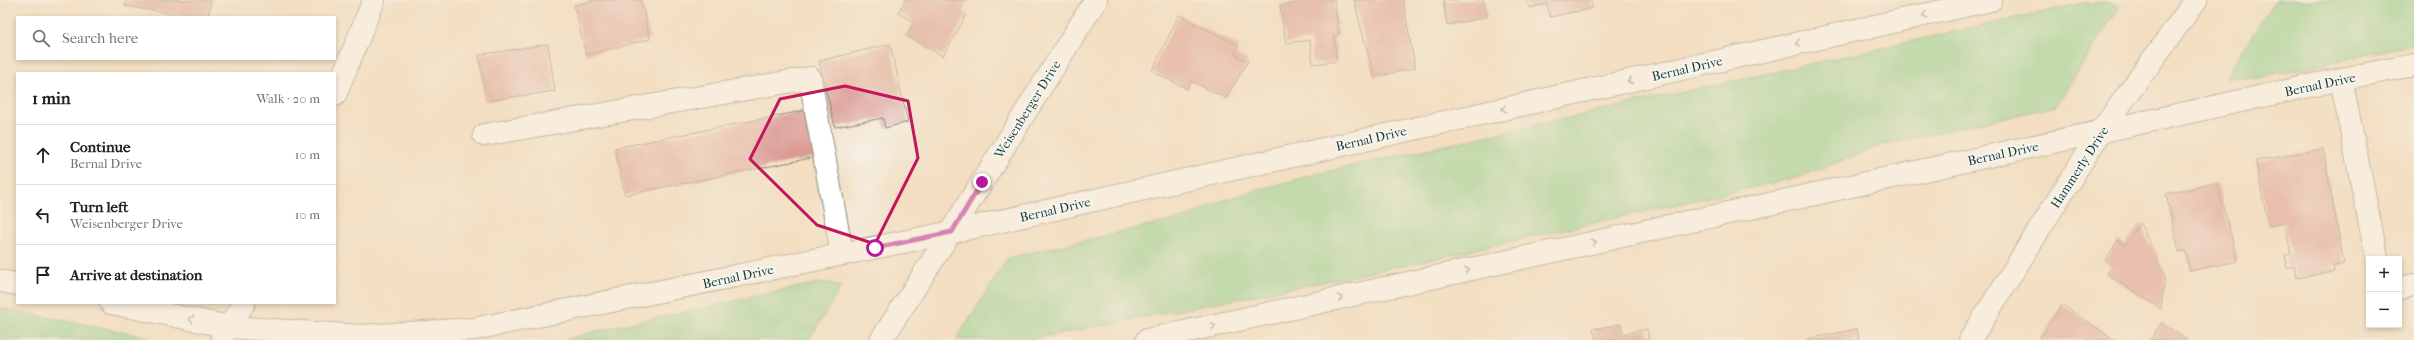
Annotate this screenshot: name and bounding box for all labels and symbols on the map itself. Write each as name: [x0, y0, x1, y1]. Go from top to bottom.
one-way arrow: [1922, 10, 1928, 18]
one-way arrow: [1795, 38, 1802, 47]
street label: Bernal Drive: [1650, 53, 1724, 84]
street label: Weisenberger Drive: [991, 57, 1064, 162]
street label: Bernal Drive: [2283, 70, 2357, 99]
one-way arrow: [1627, 76, 1634, 84]
one-way arrow: [1500, 104, 1507, 112]
street label: Bernal Drive: [1334, 123, 1408, 154]
street label: Hammerly Drive: [2047, 123, 2112, 211]
street label: Bernal Drive: [1966, 139, 2040, 168]
route end: [973, 173, 991, 191]
street label: Bernal Drive: [1018, 194, 1092, 225]
route start: [866, 239, 884, 257]
one-way arrow: [1591, 239, 1597, 247]
street label: Bernal Drive: [701, 262, 775, 291]
one-way arrow: [1464, 267, 1470, 275]
one-way arrow: [1337, 294, 1343, 302]
one-way arrow: [188, 315, 195, 324]
one-way arrow: [1210, 322, 1216, 330]

